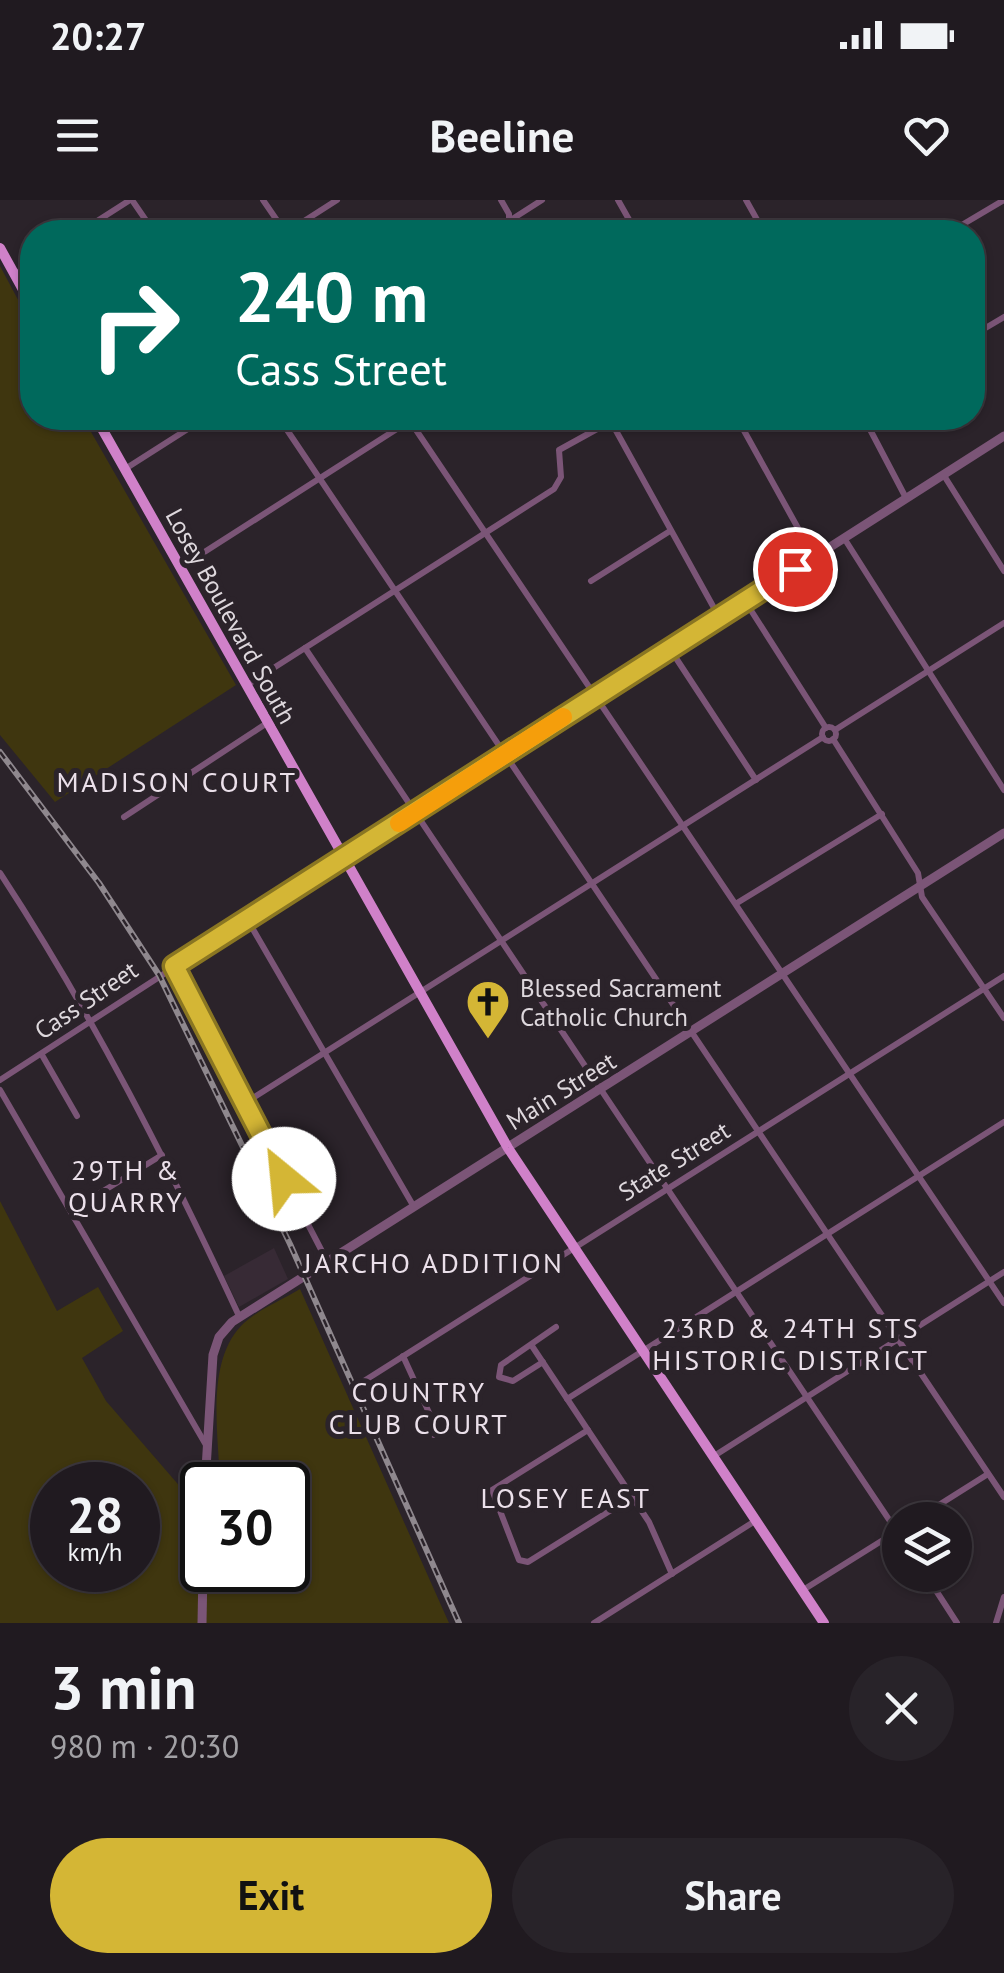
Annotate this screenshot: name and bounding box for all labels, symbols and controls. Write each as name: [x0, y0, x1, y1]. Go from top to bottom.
text: 20:27: [50, 11, 146, 60]
text: Beeline: [430, 106, 574, 164]
icon: menu: [50, 108, 105, 163]
icon: heart: [899, 108, 954, 163]
text: 240 m: [235, 251, 428, 341]
icon: right: [70, 260, 200, 390]
text: Cass Street: [235, 339, 447, 397]
street label: Losey Boulevard South: [159, 503, 303, 729]
pin: [753, 527, 838, 612]
icon: arrive: [768, 542, 823, 597]
district label: MADISON COURT: [57, 763, 298, 800]
street label: Cass Street: [28, 953, 144, 1046]
place label: Blessed Sacrament Catholic Church: [520, 972, 722, 1033]
church icon: Blessed Sacrament Catholic Church: [465, 979, 511, 1040]
street label: Main Street: [500, 1045, 622, 1137]
street label: State Street: [612, 1114, 736, 1208]
position arrow: [232, 1127, 336, 1231]
district label: 29TH & QUARRY: [68, 1151, 184, 1220]
district label: JARCHO ADDITION: [303, 1244, 564, 1281]
district label: 23RD & 24TH STS HISTORIC DISTRICT: [652, 1309, 930, 1378]
district label: COUNTRY CLUB COURT: [329, 1373, 509, 1442]
speed limit sign: 30: [180, 1462, 310, 1592]
district label: LOSEY EAST: [481, 1479, 651, 1516]
text: 28: [67, 1482, 123, 1547]
map controls: [882, 1502, 972, 1592]
button: layers: [882, 1502, 972, 1592]
text: km/h: [68, 1536, 122, 1568]
text: 3 min: [50, 1648, 196, 1726]
button: close: [849, 1656, 954, 1761]
text: 980 m · 20:30: [50, 1725, 239, 1767]
button: Exit: [50, 1838, 492, 1953]
button: Share: [512, 1838, 954, 1953]

